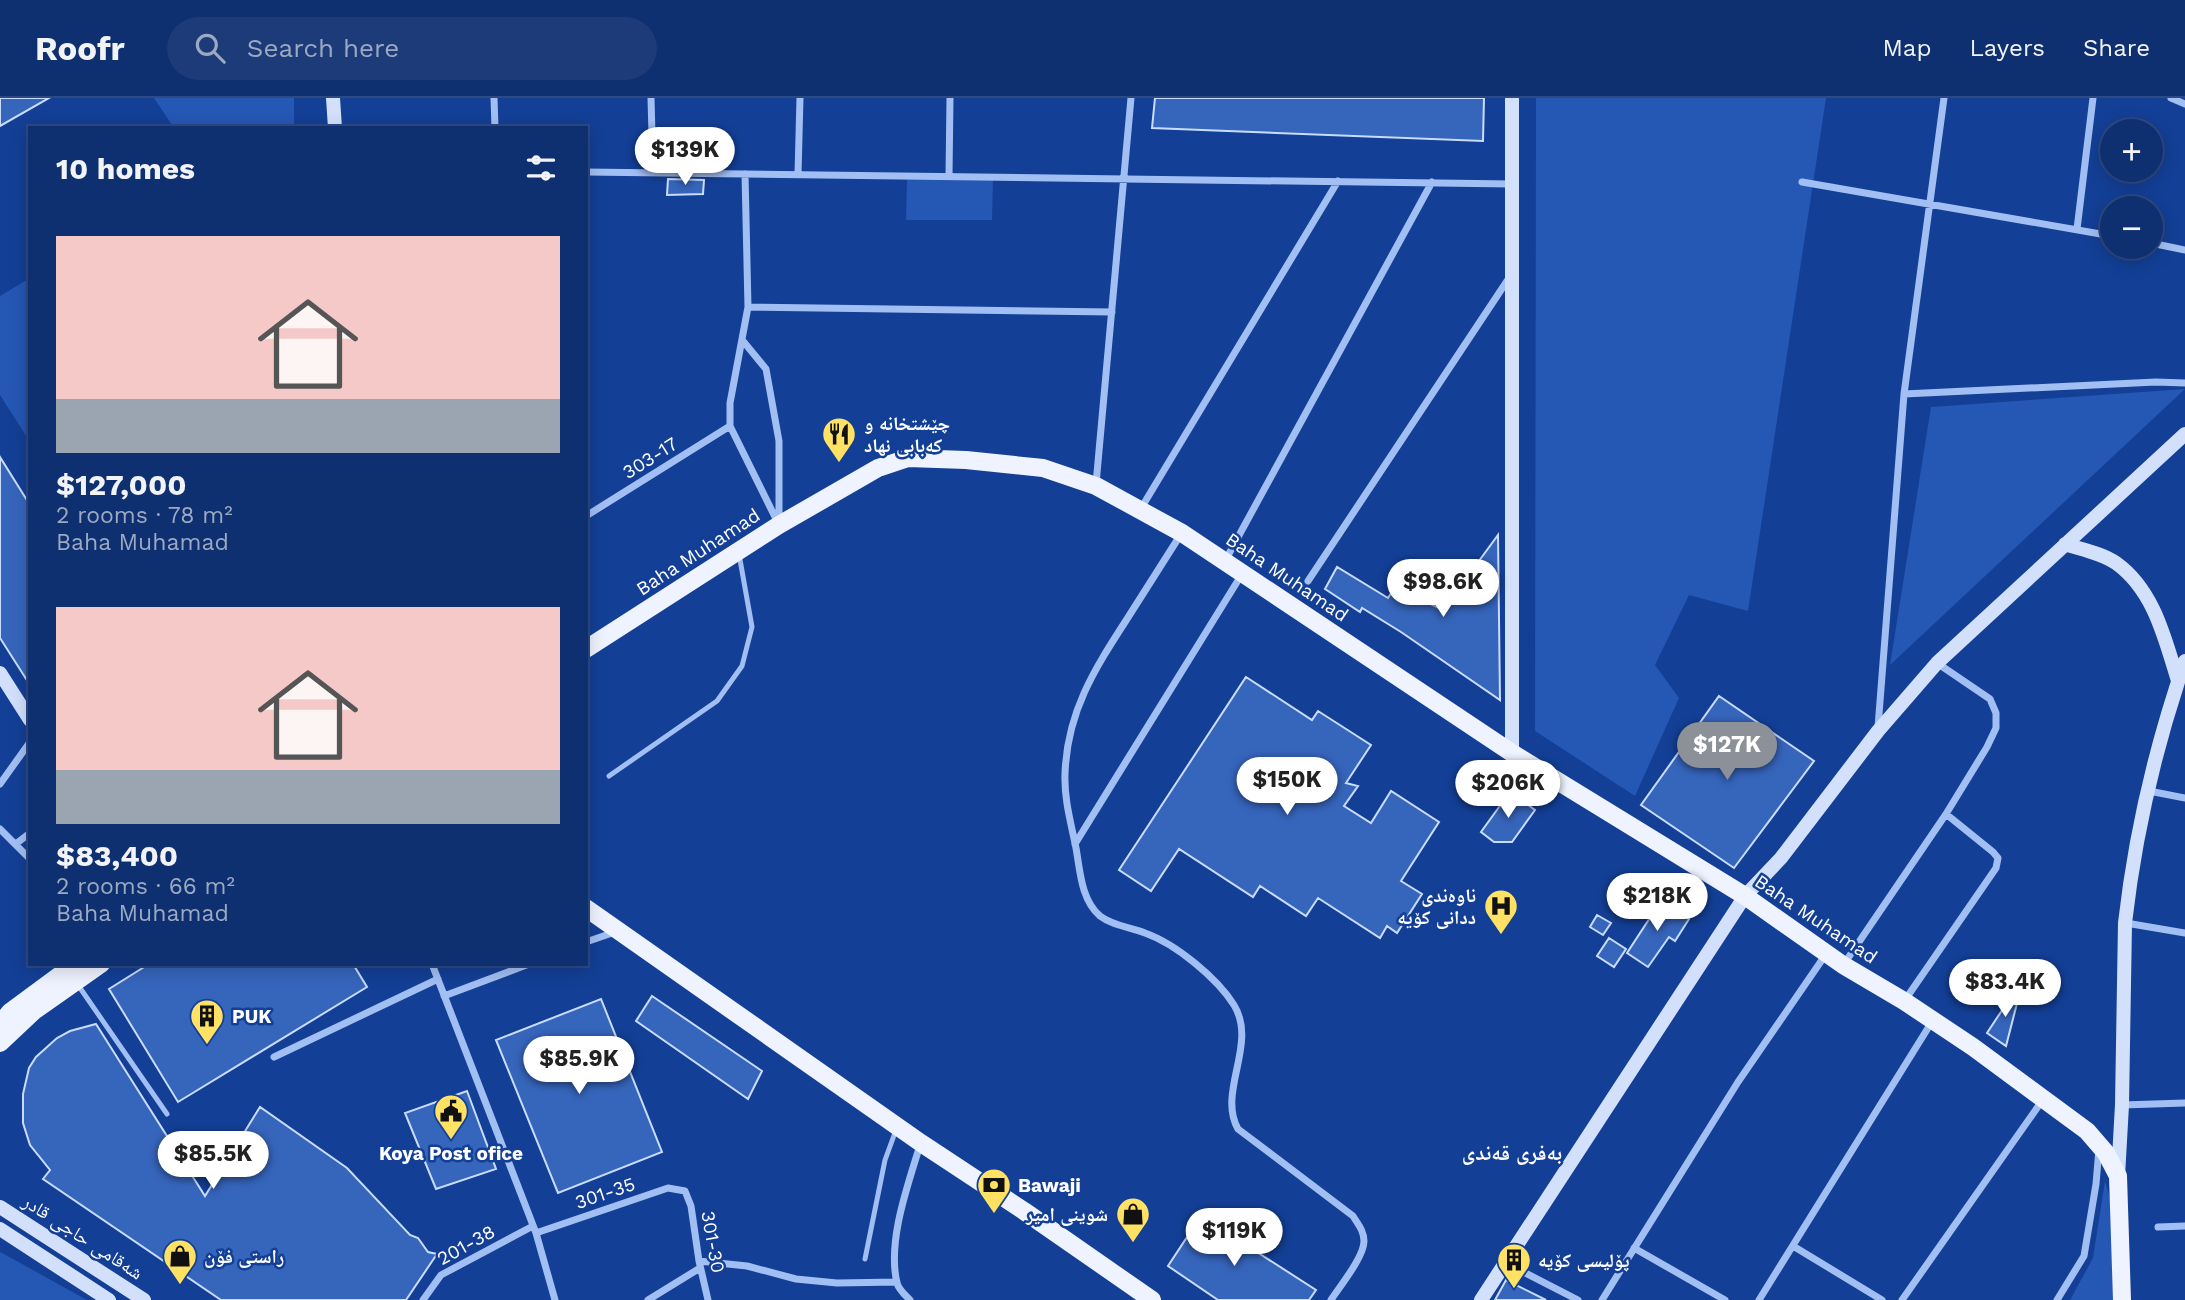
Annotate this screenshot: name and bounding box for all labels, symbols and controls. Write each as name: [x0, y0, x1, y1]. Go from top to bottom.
search box: [167, 17, 657, 80]
text: Roofr: [35, 29, 125, 68]
icon: search: [191, 29, 229, 67]
text: Search here: [247, 33, 399, 63]
text: Map: [1883, 34, 1931, 62]
text: Layers: [1969, 34, 2045, 62]
text: Share: [2083, 34, 2150, 62]
map controls: [2100, 119, 2163, 259]
button: +: [2100, 119, 2163, 182]
pin: $139K: [636, 127, 734, 187]
text: $139K: [651, 136, 719, 163]
icon: filters: [522, 149, 560, 187]
text: 10 homes: [56, 151, 195, 186]
button: −: [2100, 196, 2163, 259]
icon: home: [245, 281, 371, 407]
place label: چێشتخانە و کەبابی نھاد: [864, 412, 950, 457]
restaurant icon: چێشتخانە و کەبابی نھاد: [820, 415, 858, 464]
street label: 303-17: [618, 432, 682, 484]
text: $127,000: [56, 467, 187, 502]
text: 2 rooms · 78 m²: [56, 502, 233, 529]
street label: Baha Muhamad: [632, 503, 764, 601]
street label: Baha Muhamad: [1221, 528, 1353, 626]
text: Baha Muhamad: [56, 529, 229, 556]
pin: $98.6K: [1386, 560, 1500, 619]
text: $98.6K: [1403, 568, 1483, 595]
icon: home: [245, 652, 371, 778]
pin: $127K: [1678, 722, 1776, 782]
text: $127K: [1693, 731, 1761, 758]
pin: $150K: [1238, 758, 1336, 817]
pin: $206K: [1459, 760, 1557, 820]
text: $150K: [1253, 766, 1321, 793]
text: $206K: [1471, 769, 1545, 796]
text: $83,400: [56, 838, 178, 873]
street label: Baha Muhamad: [1750, 870, 1882, 968]
text: 2 rooms · 66 m²: [56, 873, 235, 900]
pin: $218K: [1608, 874, 1706, 933]
text: $218K: [1623, 882, 1691, 909]
place label: ناوەندی ددانی کۆیە: [1397, 884, 1476, 929]
hospital icon: ناوەندی ددانی کۆیە: [1482, 887, 1520, 936]
text: Baha Muhamad: [56, 900, 229, 927]
pin: $83.4K: [1948, 960, 2062, 1019]
text: $83.4K: [1965, 968, 2045, 995]
building icon: PUK: [188, 997, 226, 1046]
place label: PUK: [232, 1005, 271, 1028]
pin: $85.9K: [522, 1037, 636, 1096]
text: $85.9K: [539, 1045, 619, 1072]
public building icon: Koya Post ofice: [432, 1092, 470, 1141]
pin: $85.5K: [156, 1132, 270, 1191]
text: $85.5K: [174, 1140, 252, 1167]
district label: بەفری قەندی: [1462, 1140, 1562, 1165]
place label: Koya Post ofice: [379, 1142, 523, 1165]
bank icon: Bawaji: [975, 1166, 1013, 1215]
street label: 301-35: [572, 1172, 638, 1214]
place label: Bawaji: [1018, 1174, 1081, 1197]
street label: شەقامی حاجی قادر: [18, 1189, 147, 1284]
shop icon: شوينى امير: [1114, 1195, 1152, 1244]
place label: شوينى امير: [1025, 1203, 1108, 1226]
pin: $119K: [1185, 1208, 1283, 1268]
street label: 301-30: [696, 1209, 730, 1275]
text: $119K: [1202, 1217, 1266, 1244]
street label: 201-38: [433, 1220, 499, 1270]
shop icon: راستى فۆن: [161, 1237, 199, 1286]
building icon: پۆلیسی كۆیه‌: [1495, 1241, 1533, 1290]
place label: راستى فۆن: [204, 1245, 284, 1268]
place label: پۆلیسی كۆیه‌: [1538, 1249, 1630, 1272]

